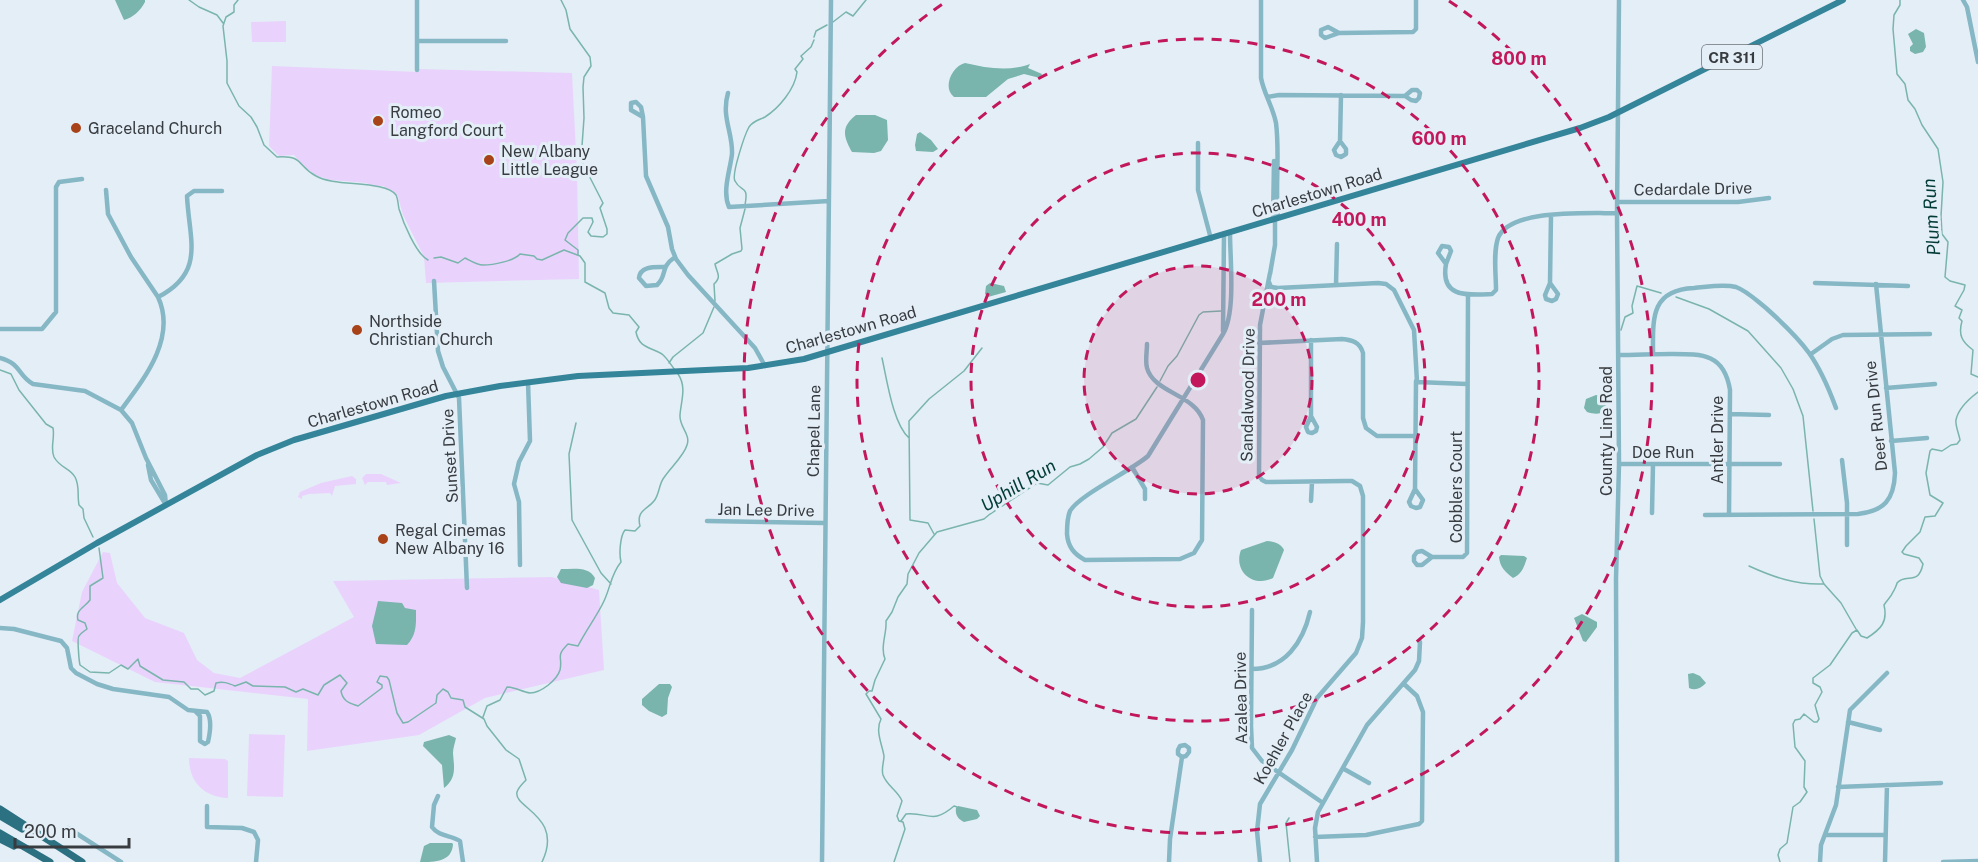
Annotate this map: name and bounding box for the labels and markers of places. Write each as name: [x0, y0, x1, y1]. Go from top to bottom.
place label: Romeo Langford Court: [390, 103, 504, 140]
marker: Romeo Langford Court: [371, 114, 385, 128]
place label: Graceland Church: [88, 119, 222, 138]
marker: Graceland Church: [69, 121, 83, 135]
place label: New Albany Little League: [501, 142, 598, 179]
marker: New Albany Little League: [482, 153, 496, 167]
place label: Northside Christian Church: [369, 312, 493, 349]
marker: Northside Christian Church: [350, 323, 364, 337]
centre of rings: [1188, 370, 1208, 390]
place label: Regal Cinemas New Albany 16: [395, 521, 506, 558]
marker: Regal Cinemas New Albany 16: [376, 532, 390, 546]

